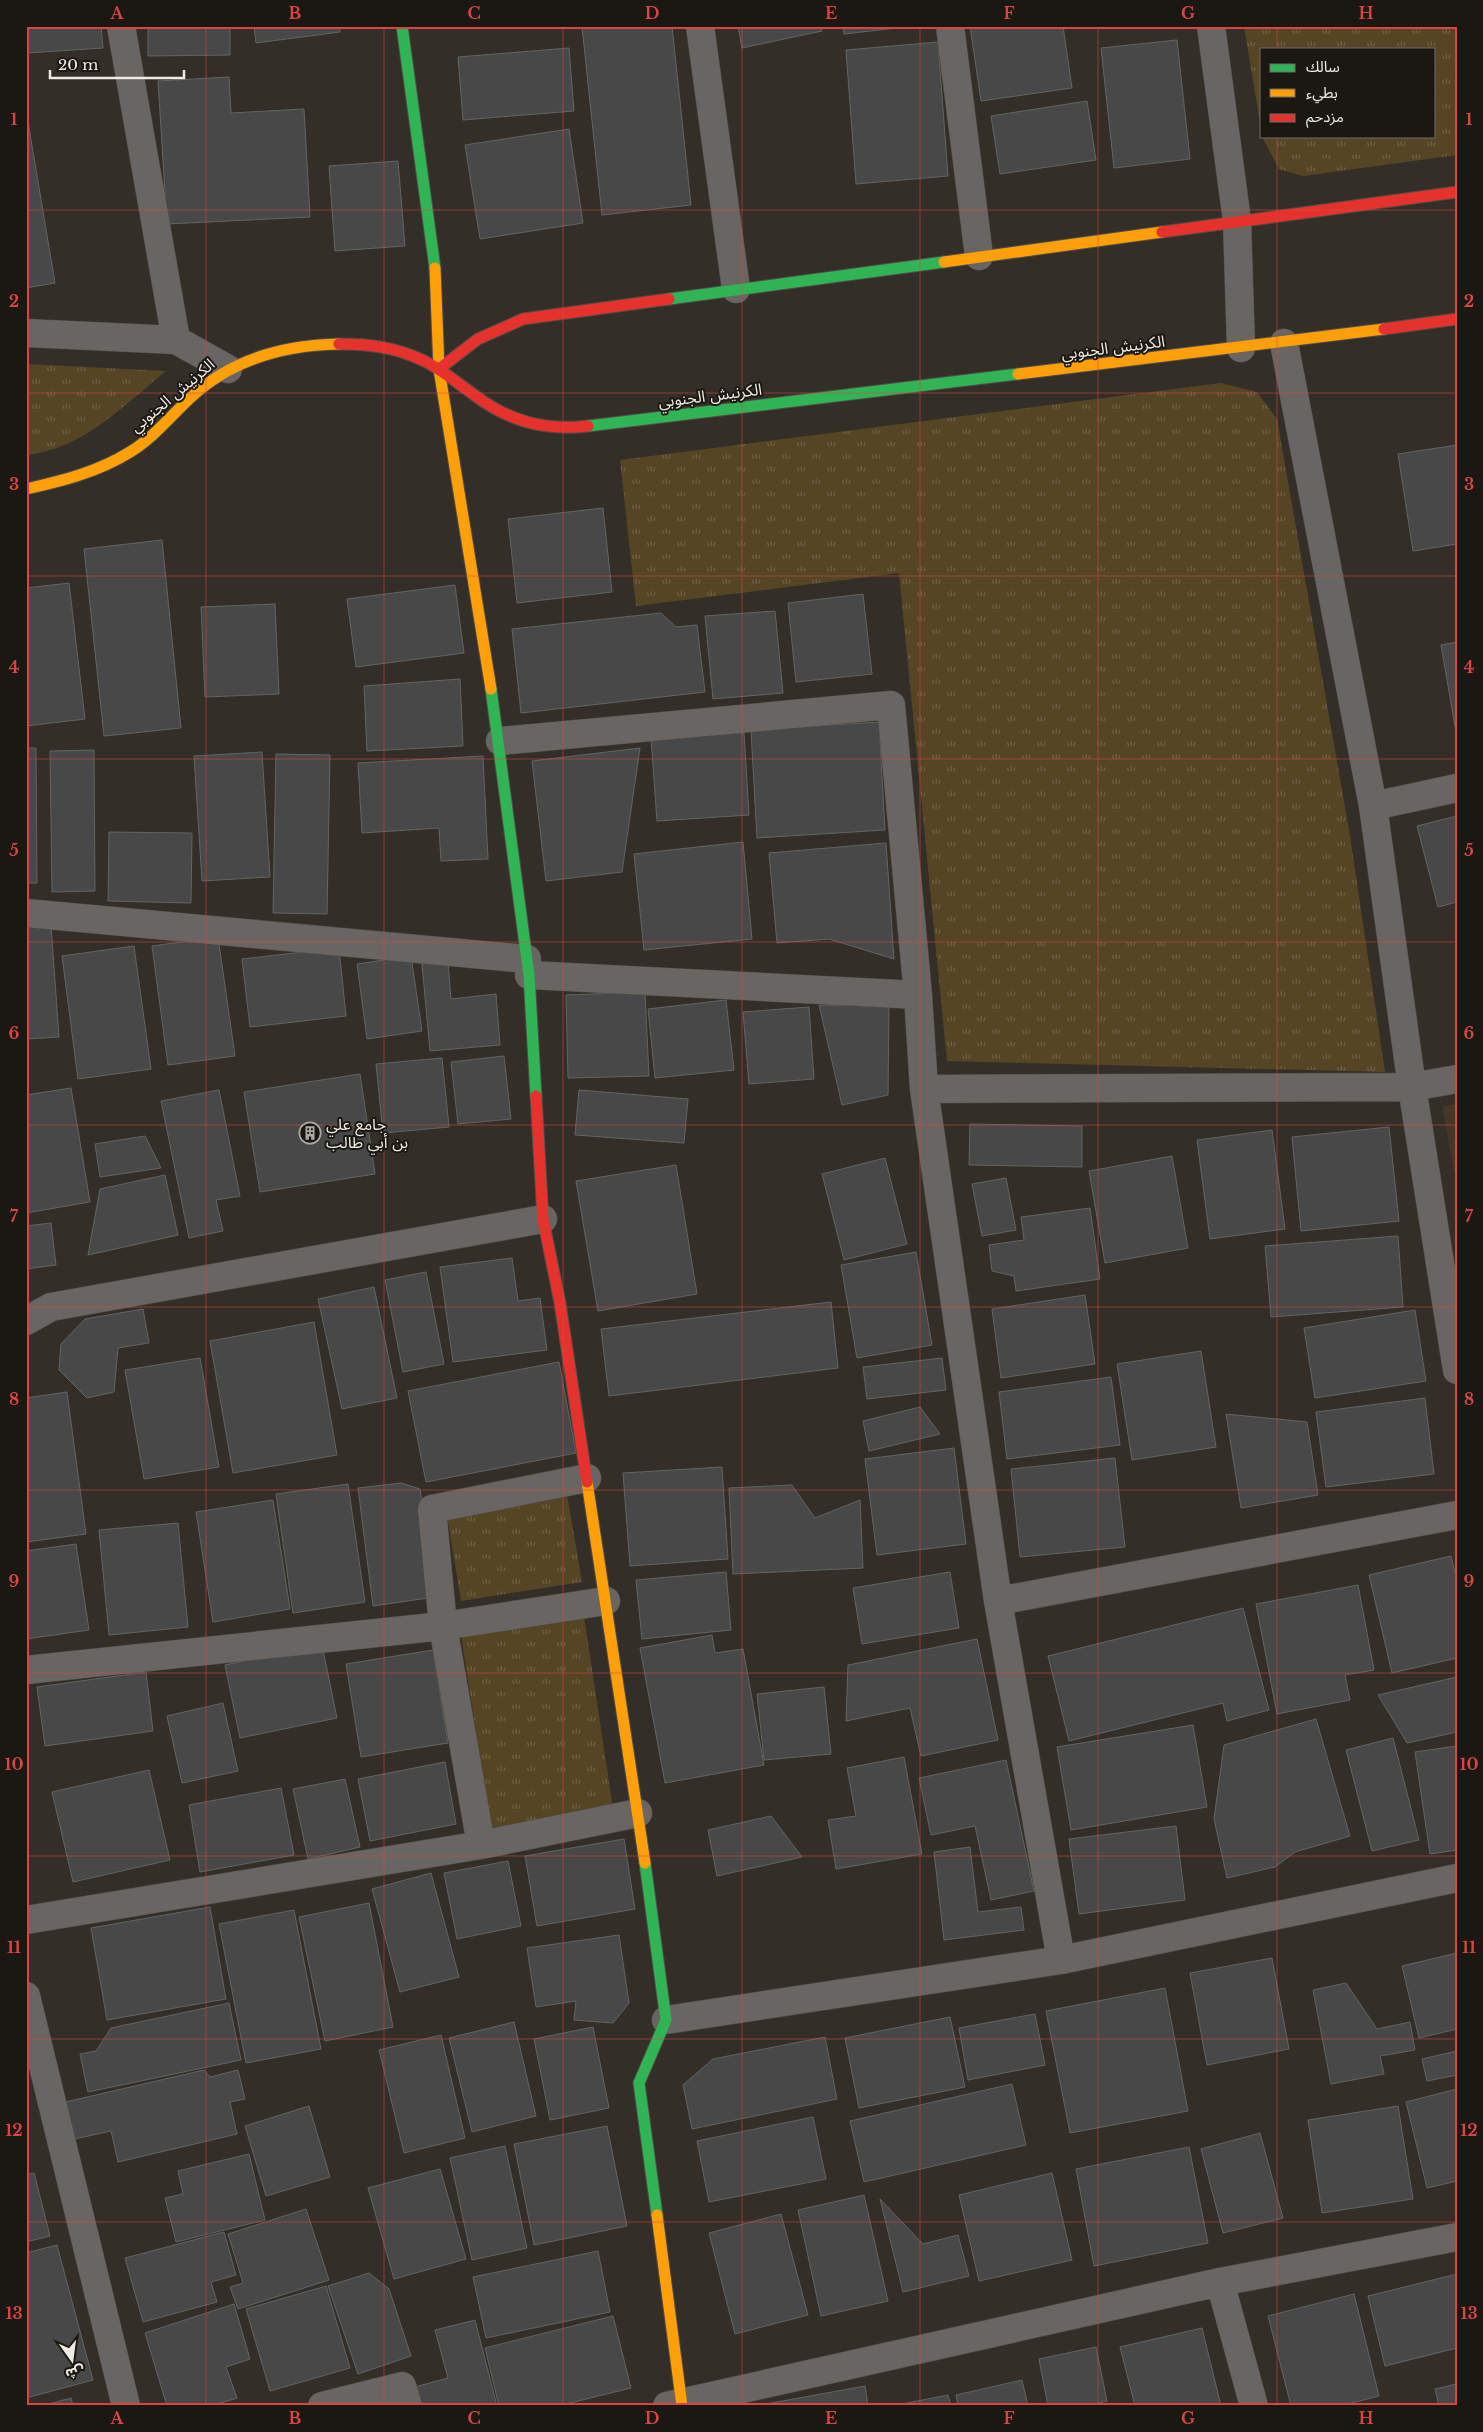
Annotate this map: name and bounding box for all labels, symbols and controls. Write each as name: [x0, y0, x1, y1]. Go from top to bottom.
text: A: [110, 3, 125, 23]
text: B: [289, 3, 302, 23]
text: C: [467, 3, 481, 23]
text: D: [645, 3, 659, 23]
text: E: [825, 3, 837, 23]
text: F: [1003, 3, 1015, 23]
text: G: [1181, 3, 1195, 23]
text: H: [1358, 3, 1374, 23]
scale bar: [50, 48, 184, 80]
legend: [1260, 48, 1436, 138]
text: 20 m: [58, 55, 98, 74]
text: سالك: [1306, 57, 1340, 76]
text: بطيء: [1306, 83, 1338, 104]
text: مزدحم: [1306, 107, 1344, 128]
text: 1: [11, 109, 18, 129]
text: 1: [1466, 109, 1473, 129]
text: 2: [9, 291, 19, 311]
text: 2: [1464, 291, 1474, 311]
street label: الكرنيش الجنوبي: [1060, 331, 1166, 366]
street label: الكرنيش الجنوبي: [126, 354, 220, 438]
street label: الكرنيش الجنوبي: [657, 379, 763, 414]
text: 3: [9, 474, 19, 494]
text: 3: [1464, 474, 1474, 494]
text: 4: [9, 657, 19, 677]
text: 4: [1464, 657, 1474, 677]
text: 5: [9, 840, 19, 860]
text: 5: [1464, 840, 1474, 860]
text: 6: [9, 1023, 20, 1043]
text: 6: [1464, 1023, 1475, 1043]
place label: جامع علي بن أبي طالب: [326, 1114, 408, 1155]
building icon: جامع علي بن أبي طالب: [298, 1121, 322, 1145]
text: 7: [10, 1206, 19, 1226]
text: 7: [1465, 1206, 1474, 1226]
text: 8: [9, 1389, 19, 1409]
text: 8: [1464, 1389, 1474, 1409]
text: 9: [9, 1571, 20, 1591]
text: 9: [1464, 1571, 1475, 1591]
text: 10: [4, 1754, 24, 1774]
text: 10: [1459, 1754, 1479, 1774]
text: 11: [7, 1937, 21, 1957]
text: 11: [1462, 1937, 1476, 1957]
text: 12: [5, 2120, 23, 2140]
text: 12: [1460, 2120, 1478, 2140]
text: 13: [5, 2303, 23, 2323]
text: 13: [1460, 2303, 1478, 2323]
north arrow: [48, 2334, 98, 2384]
text: ش: [64, 2362, 87, 2384]
text: A: [110, 2408, 125, 2428]
text: B: [289, 2408, 302, 2428]
text: C: [467, 2408, 481, 2428]
text: D: [645, 2408, 659, 2428]
text: E: [825, 2408, 837, 2428]
text: F: [1003, 2408, 1015, 2428]
text: G: [1181, 2408, 1195, 2428]
text: H: [1358, 2408, 1374, 2428]

